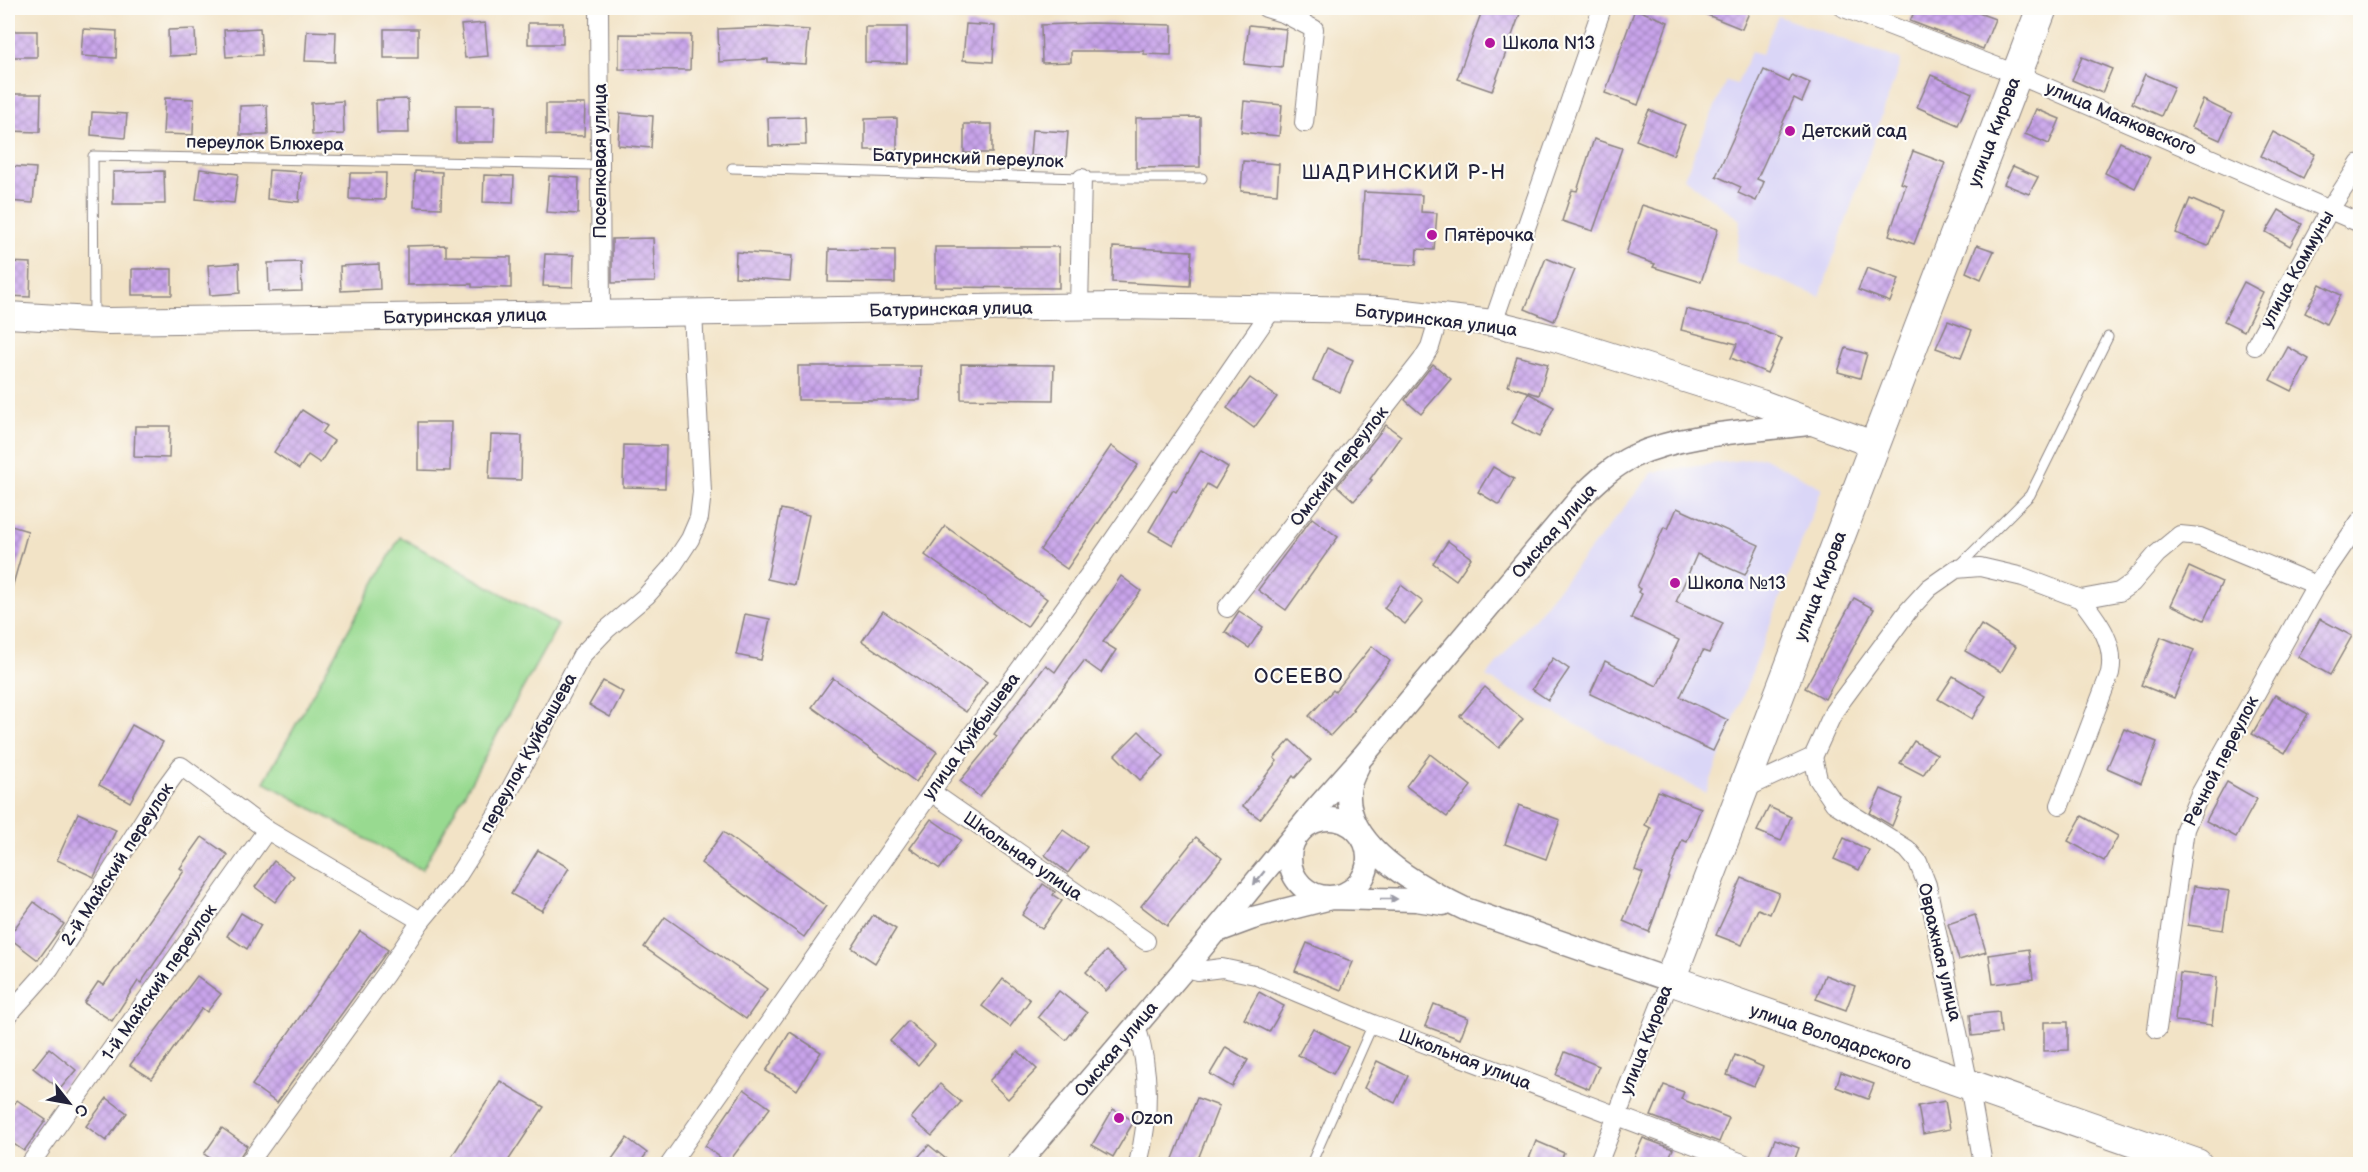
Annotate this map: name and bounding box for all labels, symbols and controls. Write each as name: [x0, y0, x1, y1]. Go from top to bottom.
place label: Школа N13: [1502, 33, 1595, 54]
marker: Школа N13: [1483, 36, 1497, 50]
street label: улица Кирова: [1964, 74, 2025, 190]
street label: улица Маяковского: [2042, 77, 2199, 160]
street label: Поселковая улица: [590, 83, 611, 239]
place label: Детский сад: [1802, 121, 1907, 142]
marker: Детский сад: [1783, 124, 1797, 138]
street label: переулок Блюхера: [186, 132, 344, 155]
street label: Батуринский переулок: [872, 145, 1065, 172]
district label: ШАДРИНСКИЙ Р-Н: [1301, 161, 1507, 185]
street label: улица Коммуны: [2257, 207, 2338, 332]
place label: Пятёрочка: [1444, 225, 1535, 246]
marker: Пятёрочка: [1425, 228, 1439, 242]
street label: Батуринская улица: [869, 298, 1033, 321]
street label: Батуринская улица: [1353, 300, 1519, 341]
street label: Батуринская улица: [383, 305, 547, 328]
street label: Омский переулок: [1286, 402, 1393, 531]
street label: Омская улица: [1508, 480, 1601, 583]
street label: улица Кирова: [1790, 528, 1851, 644]
place label: Школа №13: [1687, 573, 1786, 594]
marker: Школа №13: [1668, 576, 1682, 590]
district label: ОСЕЕВО: [1254, 665, 1344, 689]
street label: переулок Куйбышева: [476, 669, 581, 837]
street label: улица Куйбышева: [918, 669, 1025, 804]
street label: Речной переулок: [2180, 692, 2264, 830]
street label: 2-й Майский переулок: [57, 779, 178, 950]
street label: Школьная улица: [959, 808, 1087, 906]
one-way arrow: [1253, 870, 1266, 885]
street label: Овражная улица: [1913, 881, 1966, 1024]
one-way arrow: [1380, 895, 1399, 904]
street label: 1-й Майский переулок: [97, 900, 222, 1065]
street label: улица Кирова: [1616, 982, 1677, 1098]
street label: Омская улица: [1070, 997, 1163, 1101]
street label: улица Володарского: [1747, 1000, 1914, 1075]
street label: Школьная улица: [1395, 1024, 1535, 1095]
north arrow: [39, 1073, 99, 1133]
text: С: [70, 1100, 92, 1120]
place label: Ozon: [1131, 1108, 1173, 1129]
marker: Ozon: [1112, 1111, 1126, 1125]

